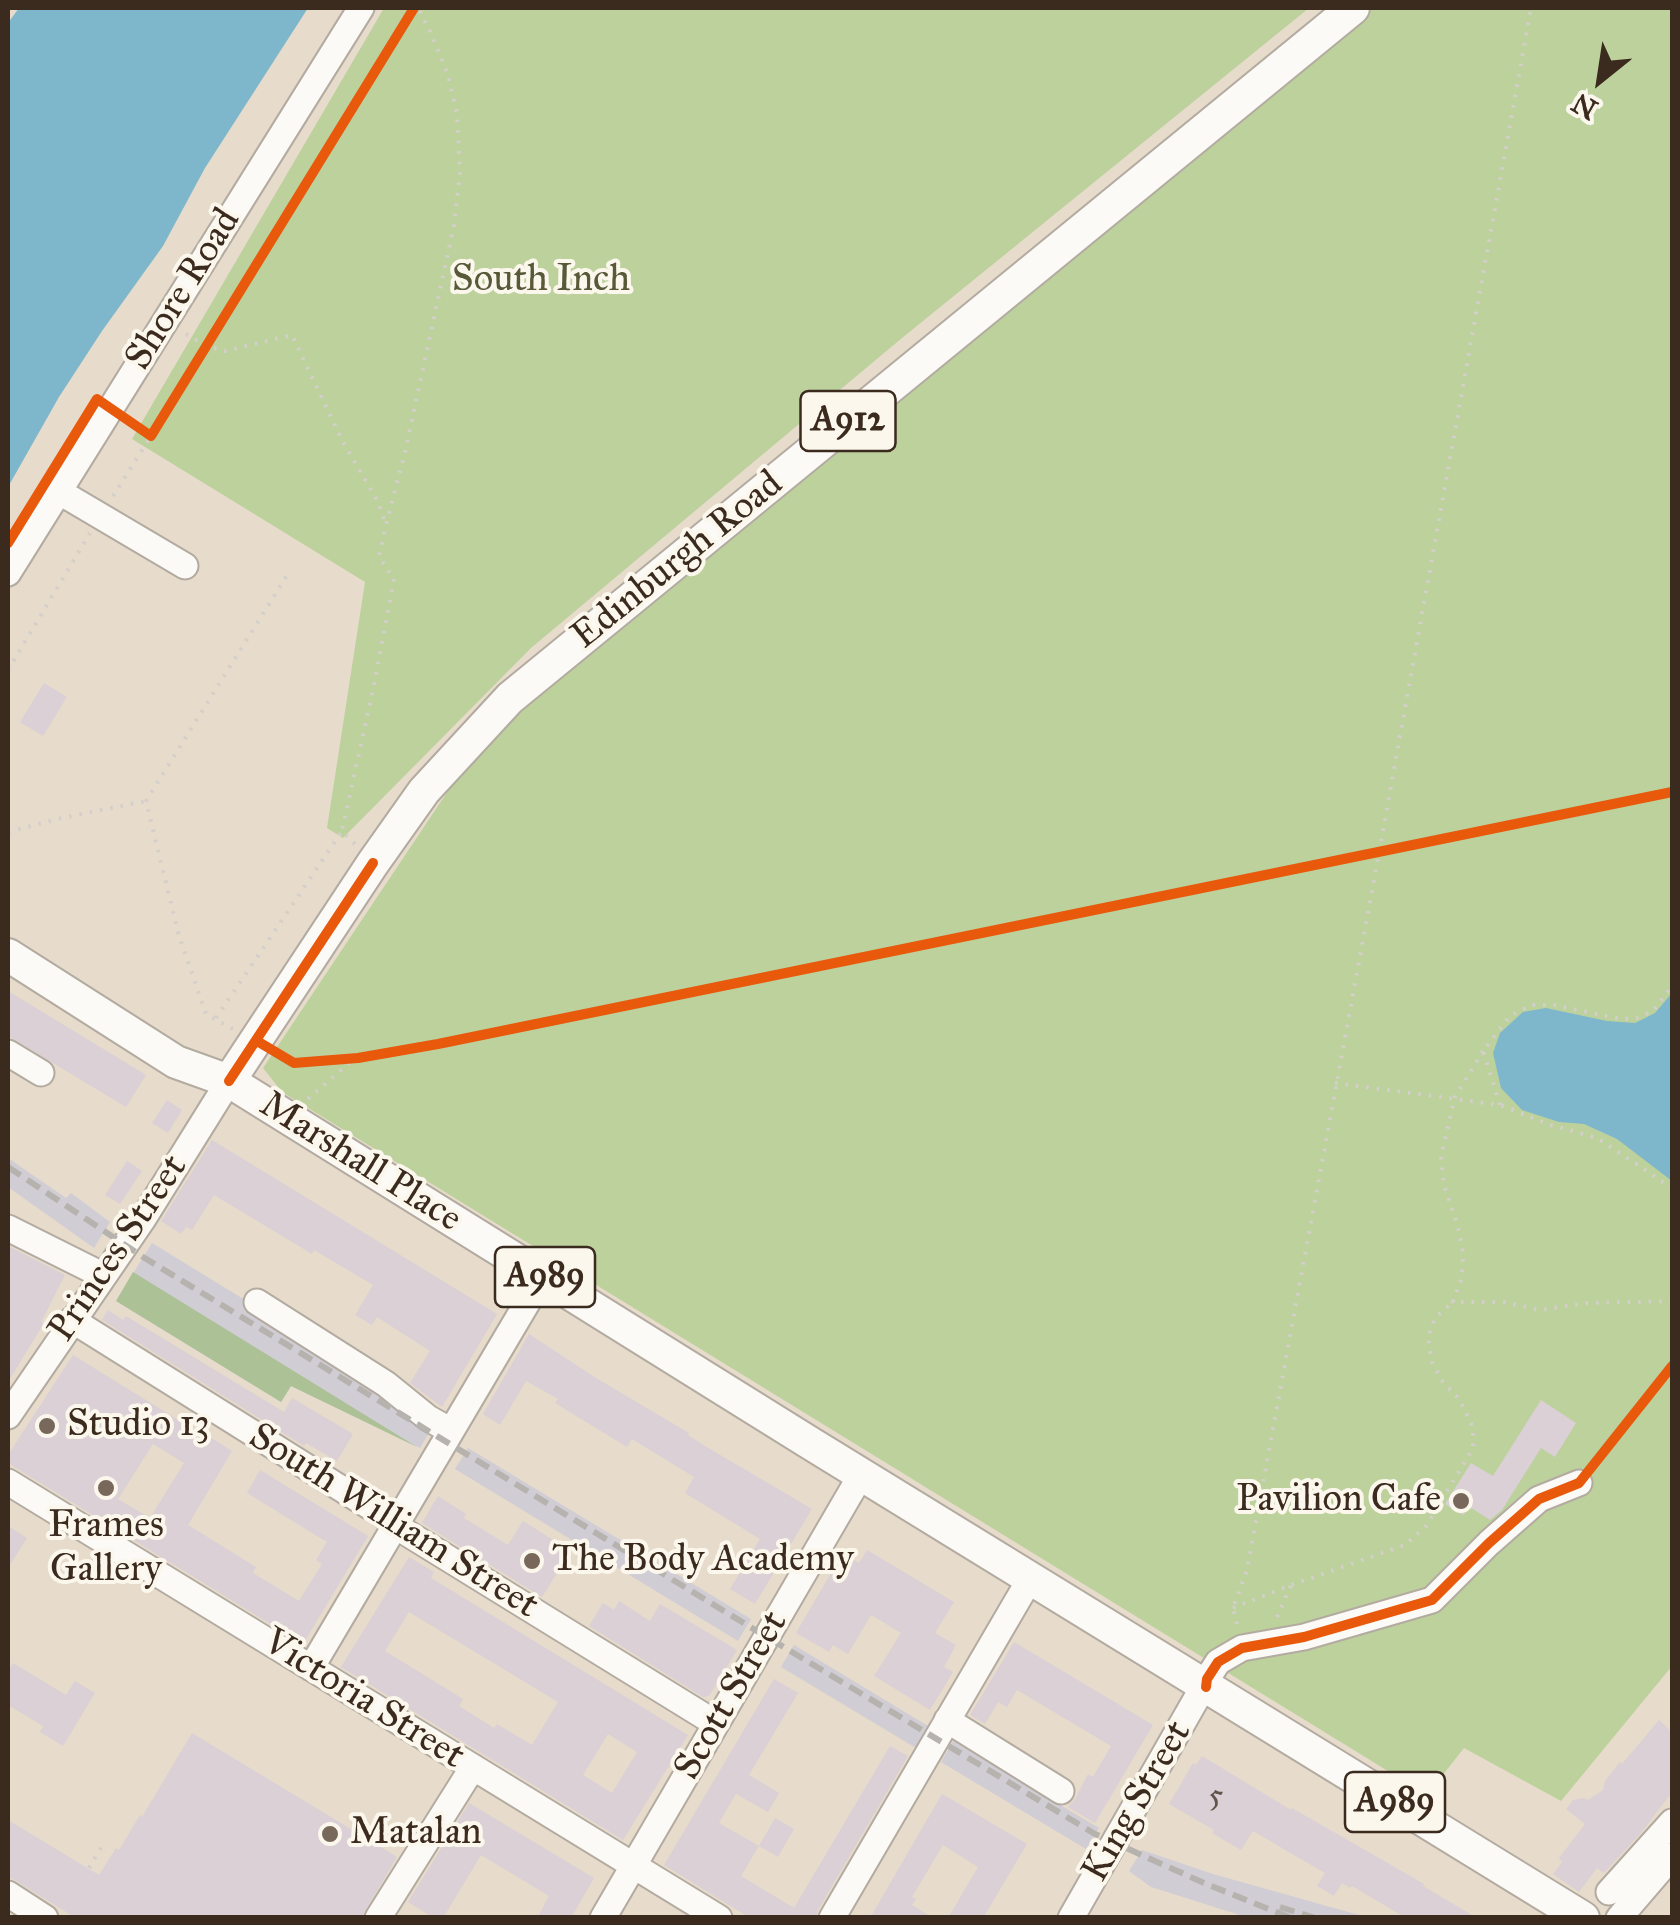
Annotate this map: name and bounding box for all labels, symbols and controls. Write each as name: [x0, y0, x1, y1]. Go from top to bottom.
north arrow: [1550, 30, 1650, 130]
text: N: [1566, 85, 1604, 128]
street label: Shore Road: [117, 201, 251, 379]
park label: South Inch: [452, 258, 630, 304]
road number: A912: [800, 391, 896, 451]
street label: Edinburgh Road: [563, 462, 793, 660]
street label: Marshall Place: [251, 1083, 469, 1243]
street label: Princes Street: [40, 1147, 198, 1351]
road number: A989: [495, 1247, 595, 1307]
place label: Studio 13: [67, 1403, 210, 1449]
marker: Studio 13: [36, 1415, 58, 1437]
street label: South William Street: [240, 1415, 546, 1629]
marker: Frames Gallery: [95, 1477, 117, 1499]
place label: Pavilion Cafe: [1236, 1478, 1441, 1524]
marker: Pavilion Cafe: [1450, 1490, 1472, 1512]
place label: Frames Gallery: [48, 1504, 164, 1594]
place label: The Body Academy: [552, 1538, 854, 1584]
marker: The Body Academy: [521, 1550, 543, 1572]
street label: Scott Street: [666, 1604, 798, 1788]
street label: Victoria Street: [254, 1620, 472, 1780]
street label: King Street: [1074, 1713, 1202, 1891]
road number: A989: [1345, 1772, 1445, 1832]
house number: 5: [1209, 1778, 1223, 1816]
place label: Matalan: [350, 1811, 482, 1857]
marker: Matalan: [319, 1823, 341, 1845]

